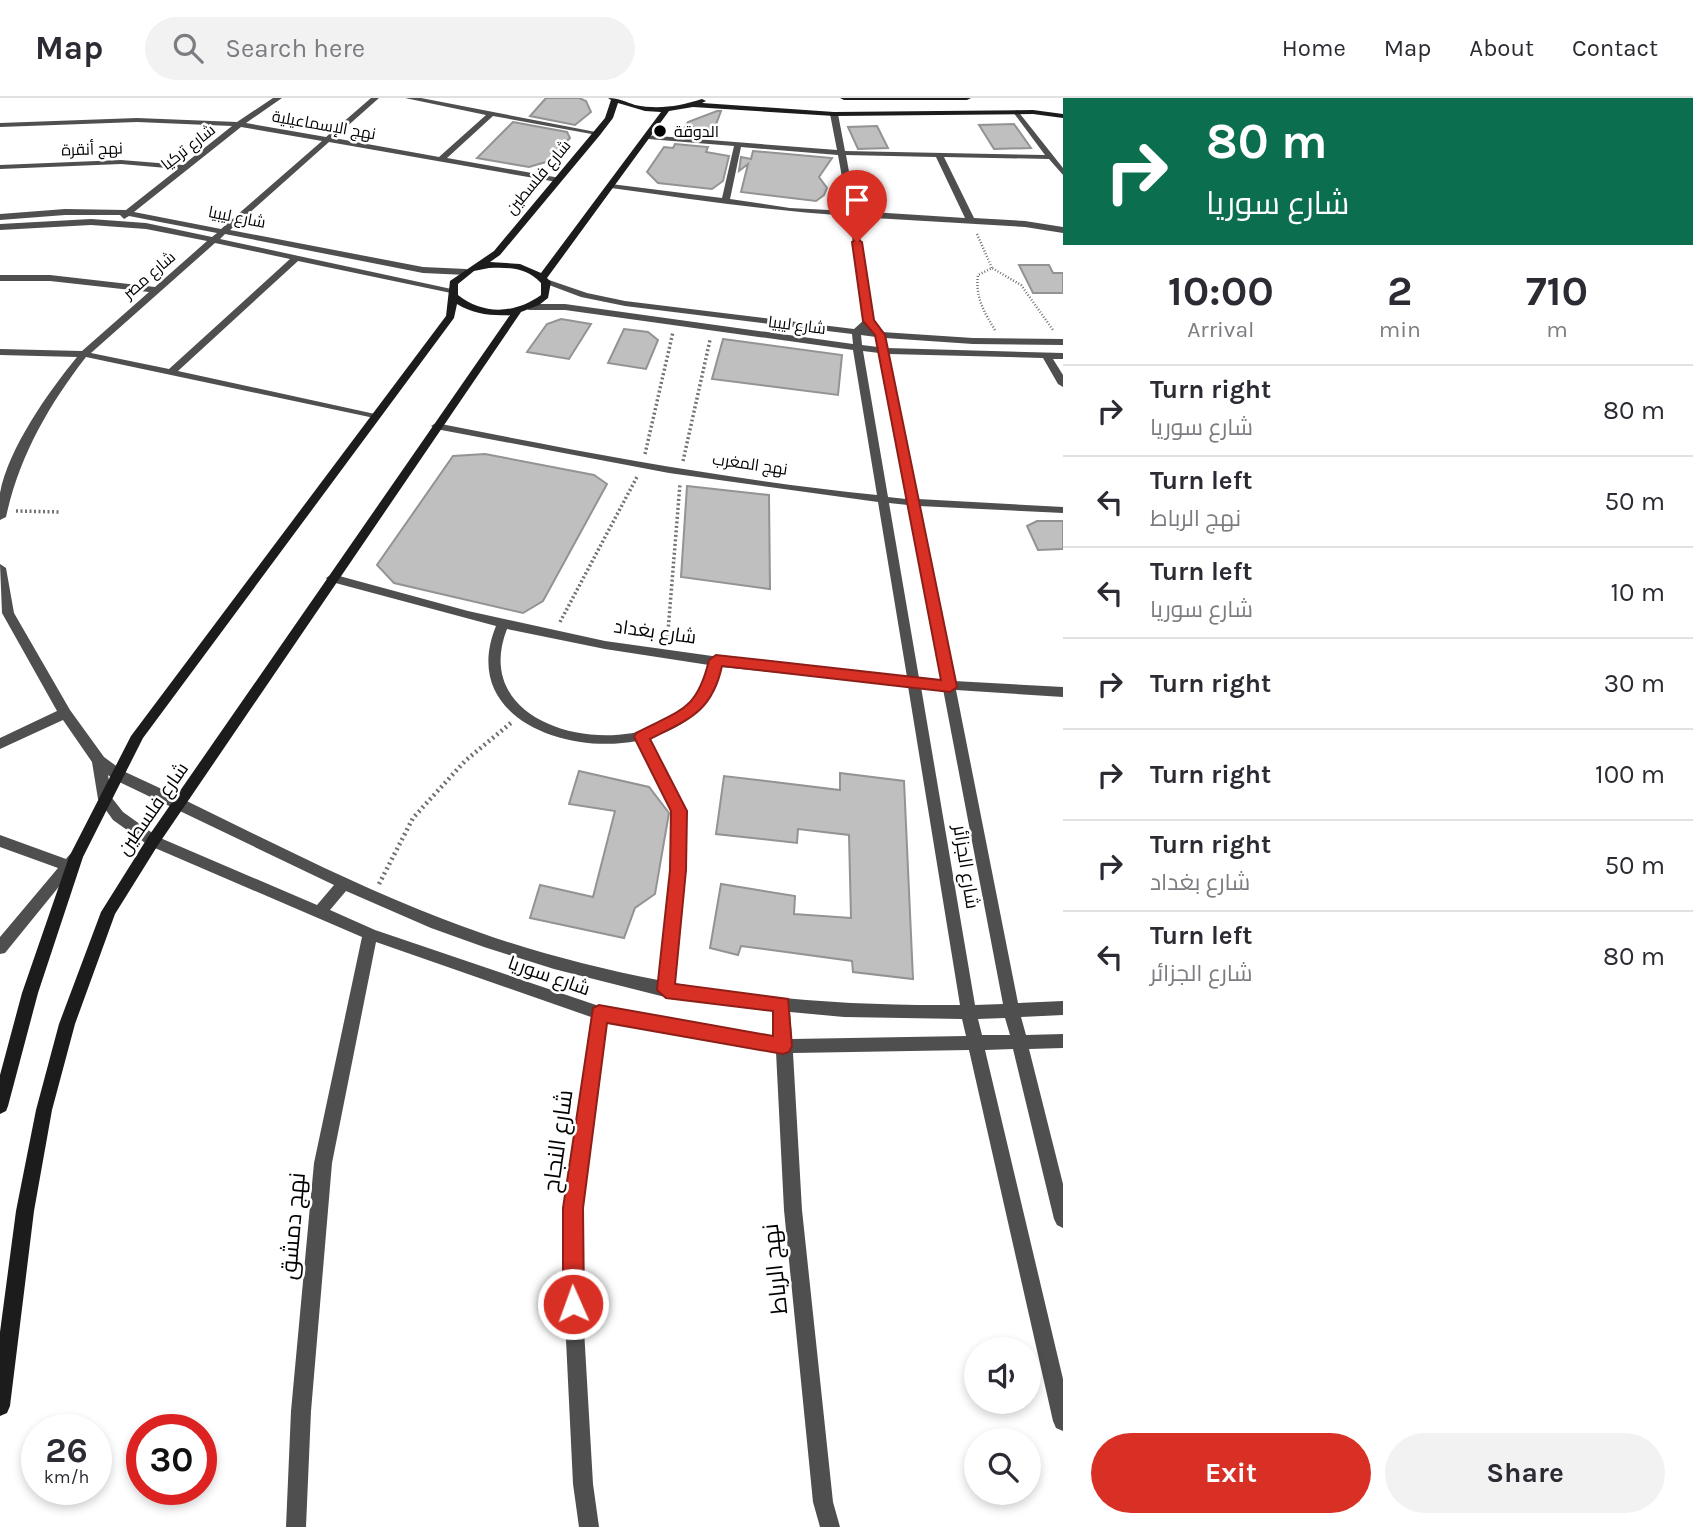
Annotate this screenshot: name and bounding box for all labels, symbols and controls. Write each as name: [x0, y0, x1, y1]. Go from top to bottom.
search box: [145, 17, 635, 80]
text: Map: [35, 29, 103, 67]
icon: search: [169, 29, 207, 67]
text: Search here: [225, 33, 365, 64]
text: Home: [1282, 34, 1346, 62]
text: Map: [1384, 34, 1431, 62]
text: About: [1469, 34, 1534, 62]
text: Contact: [1572, 34, 1658, 62]
street label: نهج الإسماعيلية: [270, 107, 377, 145]
text: 80 m: [1206, 113, 1328, 170]
street label: شارع تركيا: [157, 120, 220, 176]
place label: الدوقة: [674, 122, 719, 141]
marker: الدوقة: [652, 123, 668, 139]
icon: right: [1091, 126, 1182, 217]
street label: شارع فلسطين: [501, 136, 576, 219]
street label: نهج أنقرة: [61, 138, 123, 162]
pin: [827, 170, 887, 242]
icon: arrive: [838, 181, 876, 219]
text: شارع سوريا: [1206, 185, 1350, 222]
street label: شارع ليبيا: [206, 202, 267, 234]
street label: شارع مصر: [118, 247, 180, 305]
text: 10:00: [1168, 266, 1274, 316]
text: 2: [1387, 266, 1412, 316]
text: 710: [1526, 266, 1588, 316]
street label: شارع ليبيا: [767, 312, 827, 340]
text: Arrival: [1187, 316, 1254, 343]
text: min: [1379, 316, 1421, 343]
text: m: [1546, 316, 1568, 343]
text: Turn right: [1150, 374, 1271, 405]
icon: right: [1091, 392, 1129, 430]
text: 80 m: [1603, 395, 1665, 426]
text: شارع سوريا: [1150, 414, 1253, 441]
street label: نهج المغرب: [711, 449, 789, 481]
text: Turn left: [1150, 465, 1252, 496]
icon: left: [1091, 483, 1129, 521]
text: 50 m: [1604, 486, 1665, 517]
text: نهج الرباط: [1150, 505, 1241, 532]
text: Turn left: [1150, 556, 1252, 587]
icon: left: [1091, 574, 1129, 612]
text: 10 m: [1610, 577, 1665, 608]
text: شارع سوريا: [1150, 596, 1253, 623]
street label: شارع بغداد: [612, 615, 698, 651]
icon: right: [1091, 665, 1129, 703]
text: Turn right: [1150, 668, 1271, 699]
text: 30 m: [1604, 668, 1665, 699]
icon: right: [1091, 756, 1129, 794]
street label: شارع فلسطين: [113, 758, 195, 861]
text: Turn right: [1150, 759, 1271, 790]
text: 100 m: [1595, 759, 1665, 790]
street label: شارع الجزائر: [946, 822, 983, 911]
text: Turn right: [1150, 829, 1271, 860]
icon: right: [1091, 847, 1129, 885]
text: 50 m: [1604, 850, 1665, 881]
text: شارع بغداد: [1150, 869, 1250, 896]
text: Turn left: [1150, 920, 1252, 951]
icon: left: [1091, 938, 1129, 976]
text: 80 m: [1603, 941, 1665, 972]
street label: شارع سوريا: [504, 952, 593, 1002]
text: شارع الجزائر: [1150, 960, 1253, 987]
street label: شارع النجاح: [537, 1088, 581, 1194]
street label: نهج دمشق: [275, 1171, 313, 1281]
street label: نهج الرباط: [757, 1222, 795, 1316]
position arrow: [536, 1267, 610, 1341]
map controls: [964, 1337, 1041, 1505]
button: sound: [964, 1337, 1041, 1414]
speed limit sign: 30: [126, 1414, 217, 1505]
button: search: [964, 1428, 1041, 1505]
text: 26: [45, 1430, 88, 1471]
button: Exit: [1091, 1433, 1371, 1513]
button: Share: [1385, 1433, 1665, 1513]
text: km/h: [44, 1466, 89, 1488]

